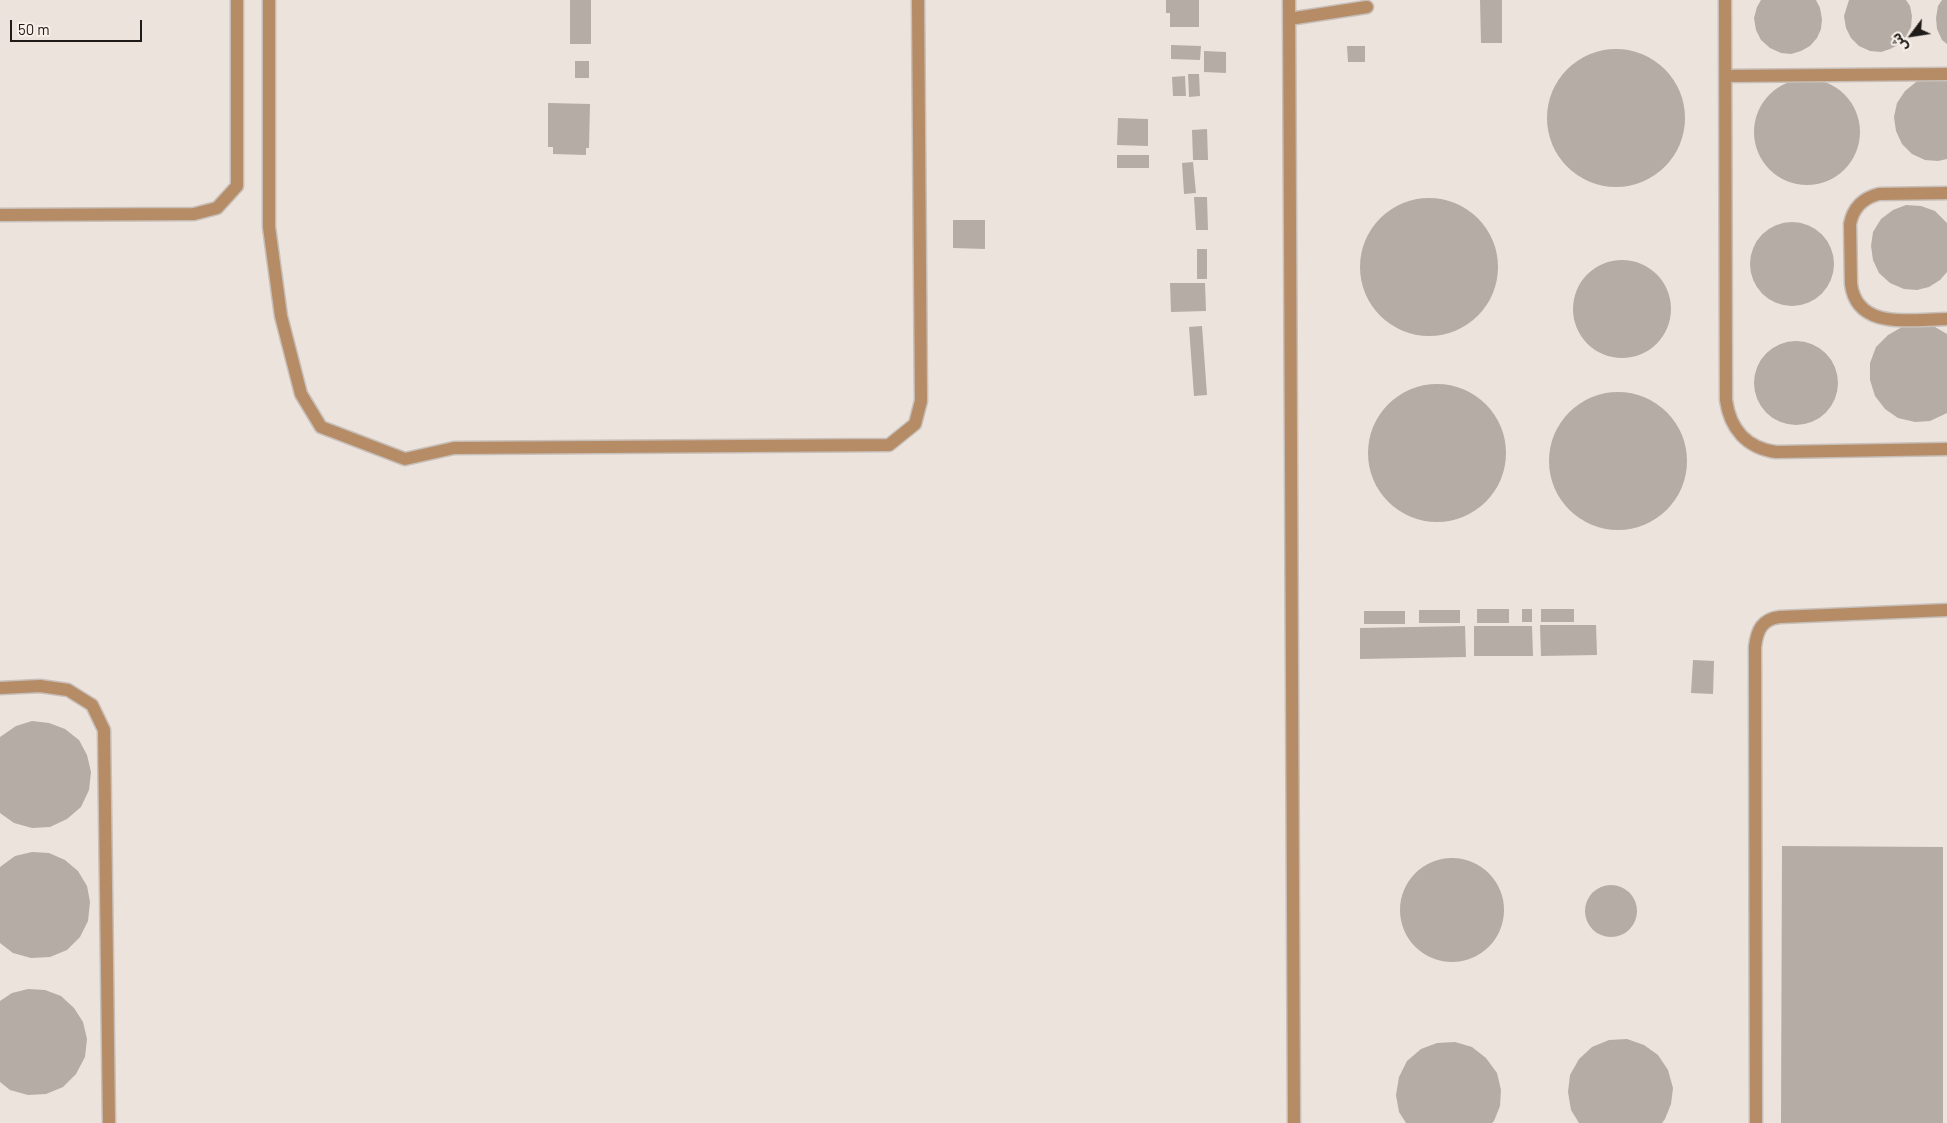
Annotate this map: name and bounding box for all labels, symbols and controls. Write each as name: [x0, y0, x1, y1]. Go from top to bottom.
scale bar: [12, 10, 145, 42]
north arrow: [1887, 10, 1937, 60]
text: 50 m: [18, 20, 50, 38]
text: ش: [1886, 30, 1911, 56]

